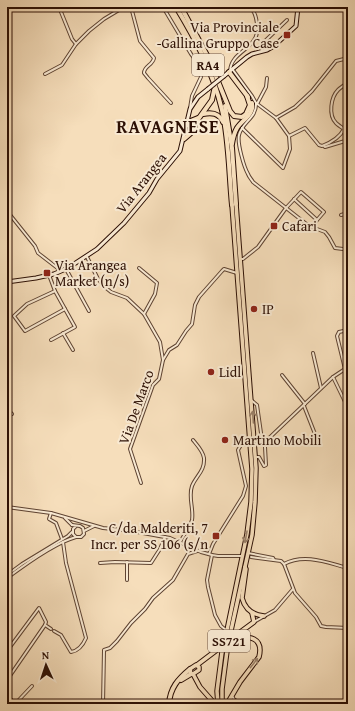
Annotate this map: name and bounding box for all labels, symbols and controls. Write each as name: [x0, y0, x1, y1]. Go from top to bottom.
place label: Via Provinciale -Gallina Gruppo Case: [157, 17, 279, 53]
marker: Via Provinciale -Gallina Gruppo Case: [282, 30, 292, 40]
road number: RA4: [192, 54, 224, 76]
district label: RAVAGNESE: [116, 113, 220, 140]
street label: Via Arangea: [111, 148, 171, 217]
place label: Cafari: [282, 216, 317, 236]
marker: Cafari: [269, 221, 279, 231]
place label: Via Arangea Market (n/s): [55, 255, 129, 291]
marker: Via Arangea Market (n/s): [42, 268, 52, 278]
place label: IP: [262, 299, 274, 319]
marker: IP: [249, 304, 259, 314]
place label: Lidl: [219, 362, 241, 382]
street label: Via De Marco: [113, 367, 159, 447]
marker: Lidl: [206, 367, 216, 377]
one-way arrow: [249, 411, 256, 424]
place label: Martino Mobili: [233, 430, 322, 450]
marker: Martino Mobili: [220, 435, 230, 445]
place label: C/da Malderiti, 7 Incr. per SS 106 (s/n: [91, 518, 208, 554]
one-way arrow: [242, 530, 250, 543]
marker: C/da Malderiti, 7 Incr. per SS 106 (s/n: [211, 531, 221, 541]
road number: SS721: [208, 630, 250, 652]
north arrow: [26, 645, 66, 685]
text: N: [41, 647, 50, 663]
one-way arrow: [250, 658, 259, 669]

